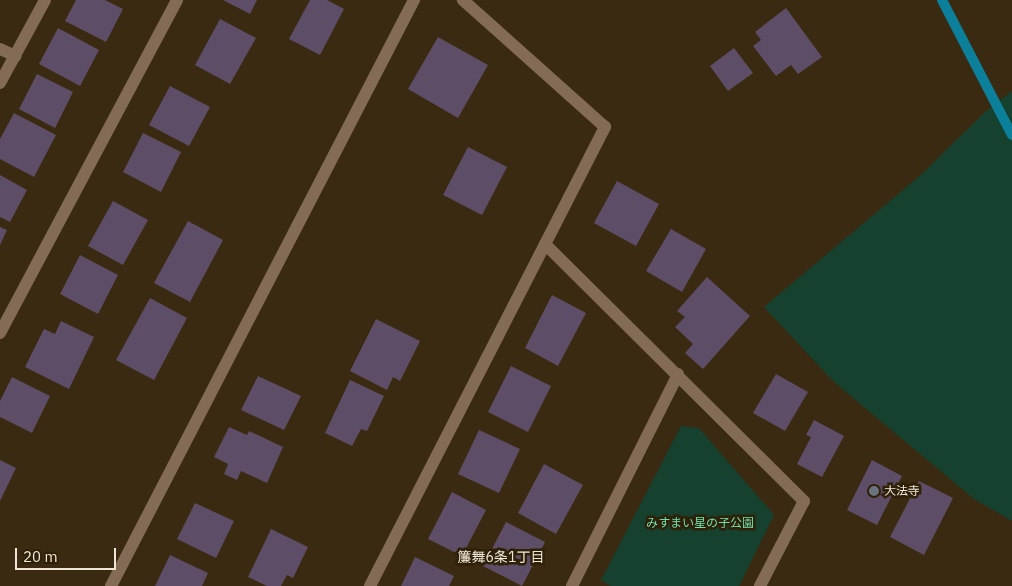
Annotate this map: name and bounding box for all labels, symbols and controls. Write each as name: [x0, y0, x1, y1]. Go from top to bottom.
place label: 大法寺: [884, 484, 920, 498]
marker: 大法寺: [868, 485, 880, 497]
park label: みすまい星の子公園: [646, 516, 754, 530]
scale bar: [18, 538, 119, 570]
text: 20 m: [23, 547, 58, 566]
district label: 簾舞6条1丁目: [458, 549, 544, 565]

